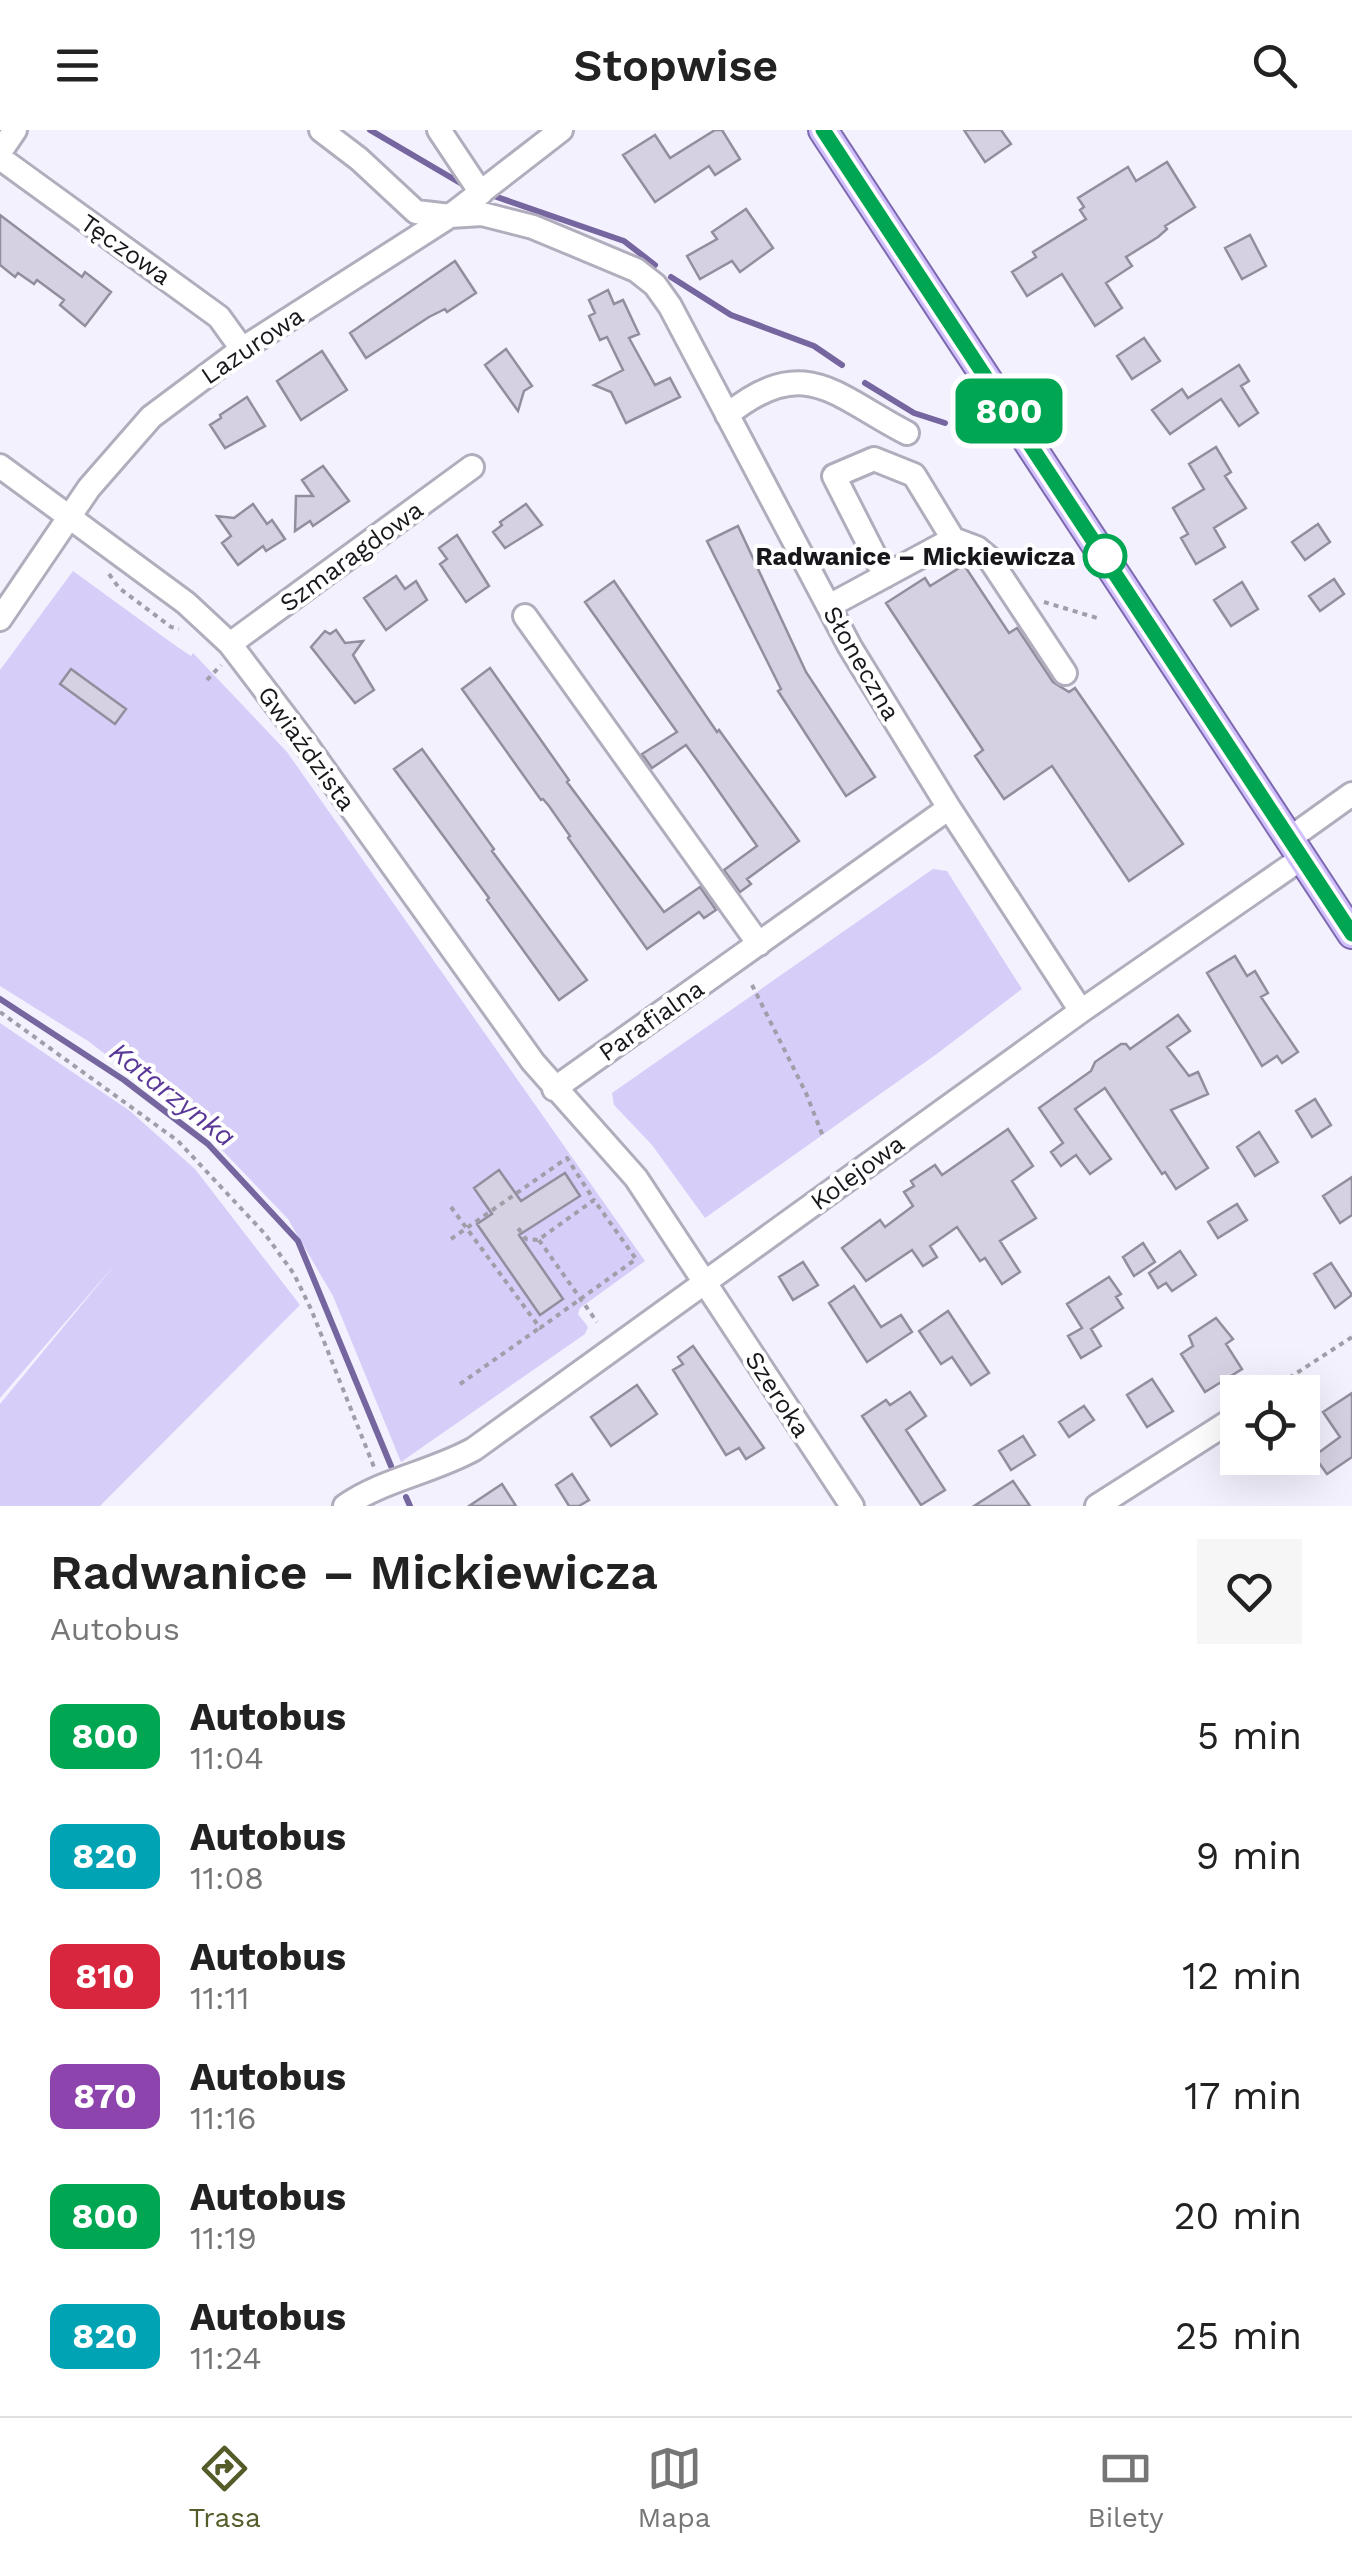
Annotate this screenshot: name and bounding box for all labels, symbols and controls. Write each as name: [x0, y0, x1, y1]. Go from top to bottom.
icon: menu: [50, 38, 105, 93]
icon: search: [1247, 38, 1302, 93]
text: Stopwise: [574, 39, 778, 92]
street label: Tęczowa: [75, 208, 176, 291]
street label: Lazurowa: [196, 301, 309, 390]
line badge: 800: [952, 378, 1066, 444]
text: 800: [975, 390, 1043, 432]
street label: Szmaragdowa: [274, 495, 428, 618]
marker: Radwanice – Mickiewicza: [1084, 535, 1126, 577]
place label: Radwanice – Mickiewicza: [755, 542, 1076, 571]
street label: Słoneczna: [817, 601, 906, 726]
street label: Gwiaździsta: [252, 681, 361, 816]
street label: Parafialna: [593, 974, 709, 1067]
water label: Katarzynka: [103, 1035, 242, 1154]
street label: Kolejowa: [805, 1129, 910, 1216]
street label: Szeroka: [739, 1346, 816, 1443]
map controls: [1220, 1375, 1320, 1475]
button: locate: [1220, 1375, 1320, 1475]
button: heart: [1197, 1539, 1302, 1644]
text: Radwanice – Mickiewicza: [50, 1544, 658, 1601]
text: Autobus: [50, 1610, 180, 1648]
text: Autobus: [190, 1695, 346, 1739]
text: 5 min: [1197, 1714, 1302, 1758]
text: 800: [71, 1715, 139, 1757]
text: 11:04: [190, 1739, 264, 1777]
text: Autobus: [190, 1815, 346, 1859]
text: 9 min: [1196, 1834, 1302, 1878]
text: 820: [72, 1835, 138, 1877]
text: 11:08: [190, 1859, 264, 1897]
text: Autobus: [190, 1935, 346, 1979]
text: 12 min: [1182, 1954, 1302, 1998]
text: 810: [75, 1955, 135, 1997]
text: 11:11: [190, 1979, 249, 2017]
text: Autobus: [190, 2055, 346, 2099]
text: 17 min: [1184, 2074, 1302, 2118]
text: 870: [73, 2075, 137, 2117]
text: 11:16: [190, 2099, 256, 2137]
text: Autobus: [190, 2175, 346, 2219]
text: 20 min: [1173, 2194, 1302, 2238]
text: 800: [71, 2195, 139, 2237]
text: 11:19: [190, 2219, 257, 2257]
text: Autobus: [190, 2295, 346, 2339]
text: 25 min: [1175, 2314, 1302, 2358]
text: 820: [72, 2315, 138, 2357]
text: 11:24: [190, 2339, 262, 2377]
tab: Trasa: [188, 2441, 261, 2534]
tab: Mapa: [638, 2441, 711, 2534]
tab: Bilety: [1087, 2441, 1164, 2534]

